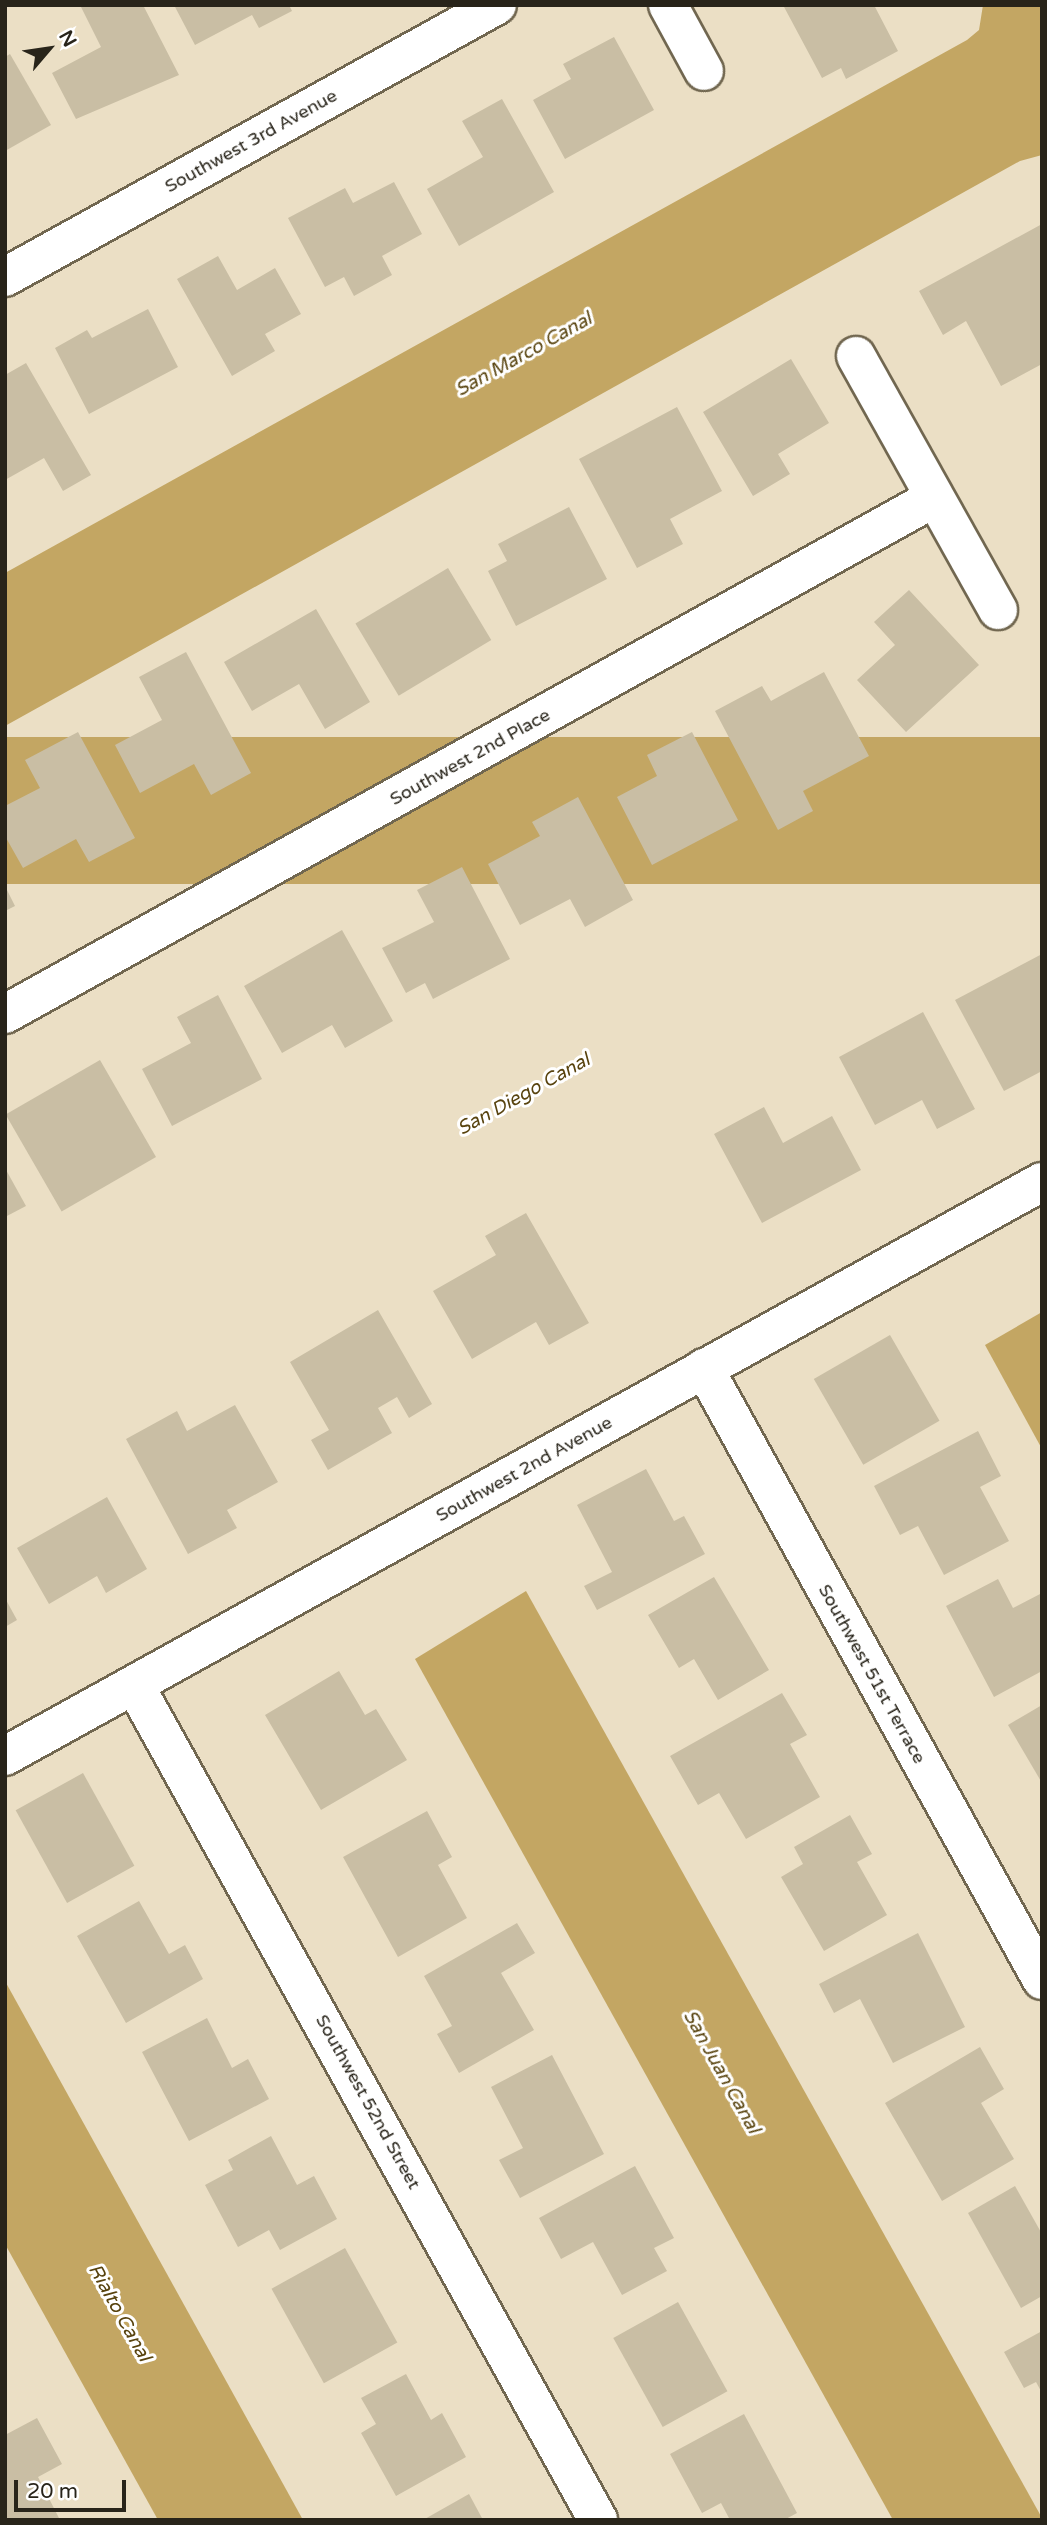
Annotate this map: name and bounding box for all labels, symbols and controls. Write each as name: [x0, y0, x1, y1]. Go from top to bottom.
north arrow: [14, 14, 84, 84]
text: N: [54, 27, 81, 51]
street label: Southwest 3rd Avenue: [161, 85, 341, 197]
water label: San Marco Canal: [452, 308, 596, 402]
street label: Southwest 2nd Place: [386, 704, 554, 810]
water label: San Diego Canal: [454, 1049, 594, 1141]
street label: Southwest 2nd Avenue: [432, 1412, 616, 1526]
street label: Southwest 51st Terrace: [814, 1581, 930, 1767]
water label: San Juan Canal: [678, 2006, 764, 2138]
street label: Southwest 52nd Street: [311, 2011, 425, 2193]
water label: Rialto Canal: [83, 2260, 155, 2366]
scale bar: [18, 2466, 130, 2510]
text: 20 m: [27, 2479, 78, 2504]

